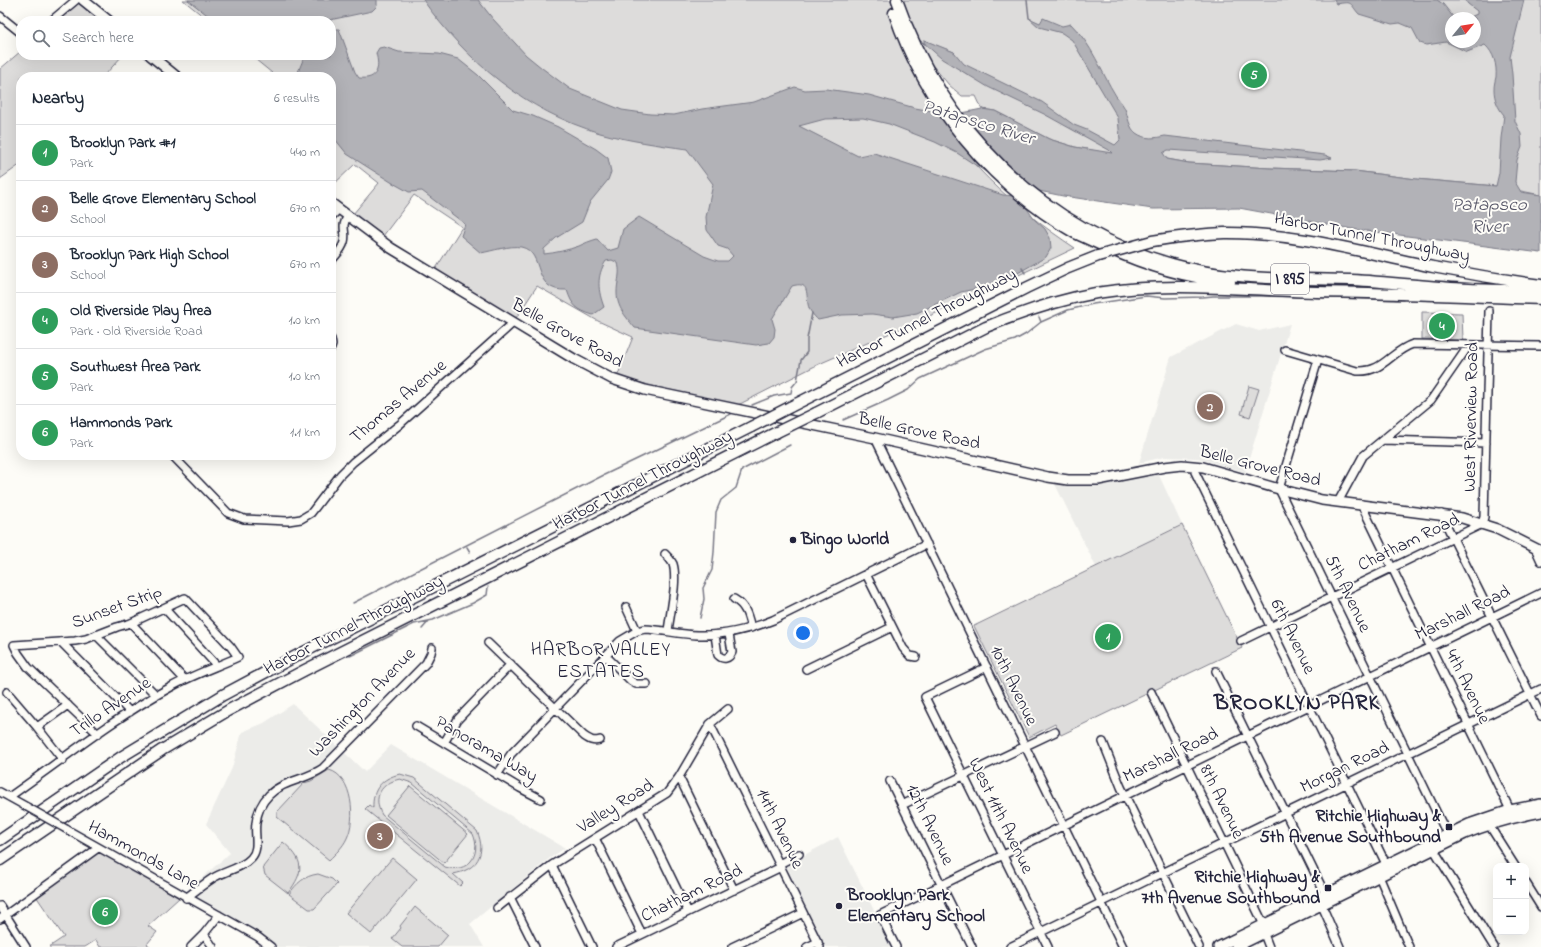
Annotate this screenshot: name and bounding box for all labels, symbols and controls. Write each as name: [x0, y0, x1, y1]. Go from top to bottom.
north arrow: [1445, 12, 1481, 48]
search box: [16, 16, 336, 60]
icon: search: [30, 27, 52, 49]
text: Search here: [62, 27, 134, 49]
pin: 5: [1241, 60, 1267, 90]
text: Nearby: [32, 86, 84, 111]
text: 6 results: [274, 89, 320, 108]
water label: Patapsco River: [919, 93, 1039, 153]
text: Brooklyn Park #1: [70, 132, 176, 154]
text: 1: [43, 143, 47, 162]
text: 440 m: [290, 143, 320, 162]
text: Park: [70, 154, 94, 173]
text: Belle Grove Elementary School: [70, 188, 256, 210]
water label: Patapsco River: [1451, 192, 1528, 241]
text: 2: [42, 199, 48, 218]
text: 670 m: [290, 199, 320, 218]
street label: Harbor Tunnel Throughway: [1272, 206, 1472, 271]
text: School: [70, 210, 106, 229]
text: Brooklyn Park High School: [70, 244, 229, 266]
text: 3: [42, 255, 48, 274]
text: 670 m: [290, 255, 320, 274]
street label: Harbor Tunnel Throughway: [832, 262, 1022, 377]
road number: I 895: [1271, 264, 1309, 294]
text: School: [70, 266, 106, 285]
street label: Belle Grove Road: [506, 292, 628, 375]
text: Old Riverside Play Area: [70, 300, 212, 322]
text: 4: [42, 311, 48, 330]
text: 1.0 km: [289, 311, 320, 330]
pin: 4: [1429, 311, 1455, 341]
text: Park · Old Riverside Road: [70, 322, 202, 341]
street label: West Riverview Road: [1458, 342, 1486, 492]
street label: Thomas Avenue: [345, 353, 454, 450]
text: Southwest Area Park: [70, 356, 201, 378]
text: 5: [41, 367, 49, 386]
text: 1.0 km: [289, 367, 320, 386]
text: Park: [70, 378, 94, 397]
pin: 2: [1197, 392, 1223, 422]
street label: Belle Grove Road: [855, 406, 982, 458]
text: Hammonds Park: [70, 412, 172, 434]
text: 6: [42, 423, 48, 442]
text: 1.1 km: [290, 423, 320, 442]
street label: Harbor Tunnel Throughway: [548, 424, 738, 539]
text: Park: [70, 434, 94, 453]
street label: Belle Grove Road: [1196, 439, 1323, 495]
street label: Chatham Road: [1354, 507, 1464, 579]
place label: Bingo World: [800, 527, 890, 554]
marker: Bingo World: [788, 535, 798, 545]
street label: 5th Avenue: [1317, 551, 1377, 638]
street label: Harbor Tunnel Throughway: [259, 569, 449, 684]
street label: Sunset Strip: [68, 580, 166, 636]
street label: Marshall Road: [1411, 580, 1515, 648]
street label: 6th Avenue: [1263, 595, 1322, 680]
pin: 1: [1095, 622, 1121, 652]
your location: [793, 623, 813, 643]
district label: HARBOR VALLEY ESTATES: [531, 637, 671, 686]
street label: Washington Avenue: [304, 641, 424, 765]
street label: 10th Avenue: [982, 641, 1044, 731]
street label: 4th Avenue: [1438, 645, 1497, 730]
street label: Trillo Avenue: [65, 671, 158, 745]
district label: BROOKLYN PARK: [1213, 688, 1380, 720]
street label: Panorama Way: [430, 710, 542, 790]
street label: Marshall Road: [1119, 722, 1223, 790]
street label: Morgan Road: [1296, 735, 1394, 802]
street label: West 11th Avenue: [961, 754, 1040, 879]
street label: 8th Avenue: [1192, 760, 1251, 844]
street label: Valley Road: [572, 773, 659, 841]
street label: 12th Avenue: [898, 780, 960, 871]
street label: 14th Avenue: [748, 785, 810, 874]
place label: Ritchie Highway & 5th Avenue Southbound: [1259, 804, 1442, 851]
street label: Hammonds Lane: [83, 815, 204, 898]
pin: 3: [367, 821, 393, 851]
marker: Ritchie Highway & 5th Avenue Southbound: [1444, 822, 1454, 832]
street label: Chatham Road: [637, 858, 747, 930]
map controls: [1493, 863, 1529, 935]
button: +: [1493, 863, 1529, 899]
place label: Ritchie Highway & 7th Avenue Southbound: [1141, 865, 1321, 912]
place label: Brooklyn Park Elementary School: [846, 883, 985, 931]
marker: Ritchie Highway & 7th Avenue Southbound: [1323, 883, 1333, 893]
pin: 6: [92, 897, 118, 927]
button: −: [1493, 899, 1529, 935]
marker: Brooklyn Park Elementary School: [834, 901, 844, 911]

